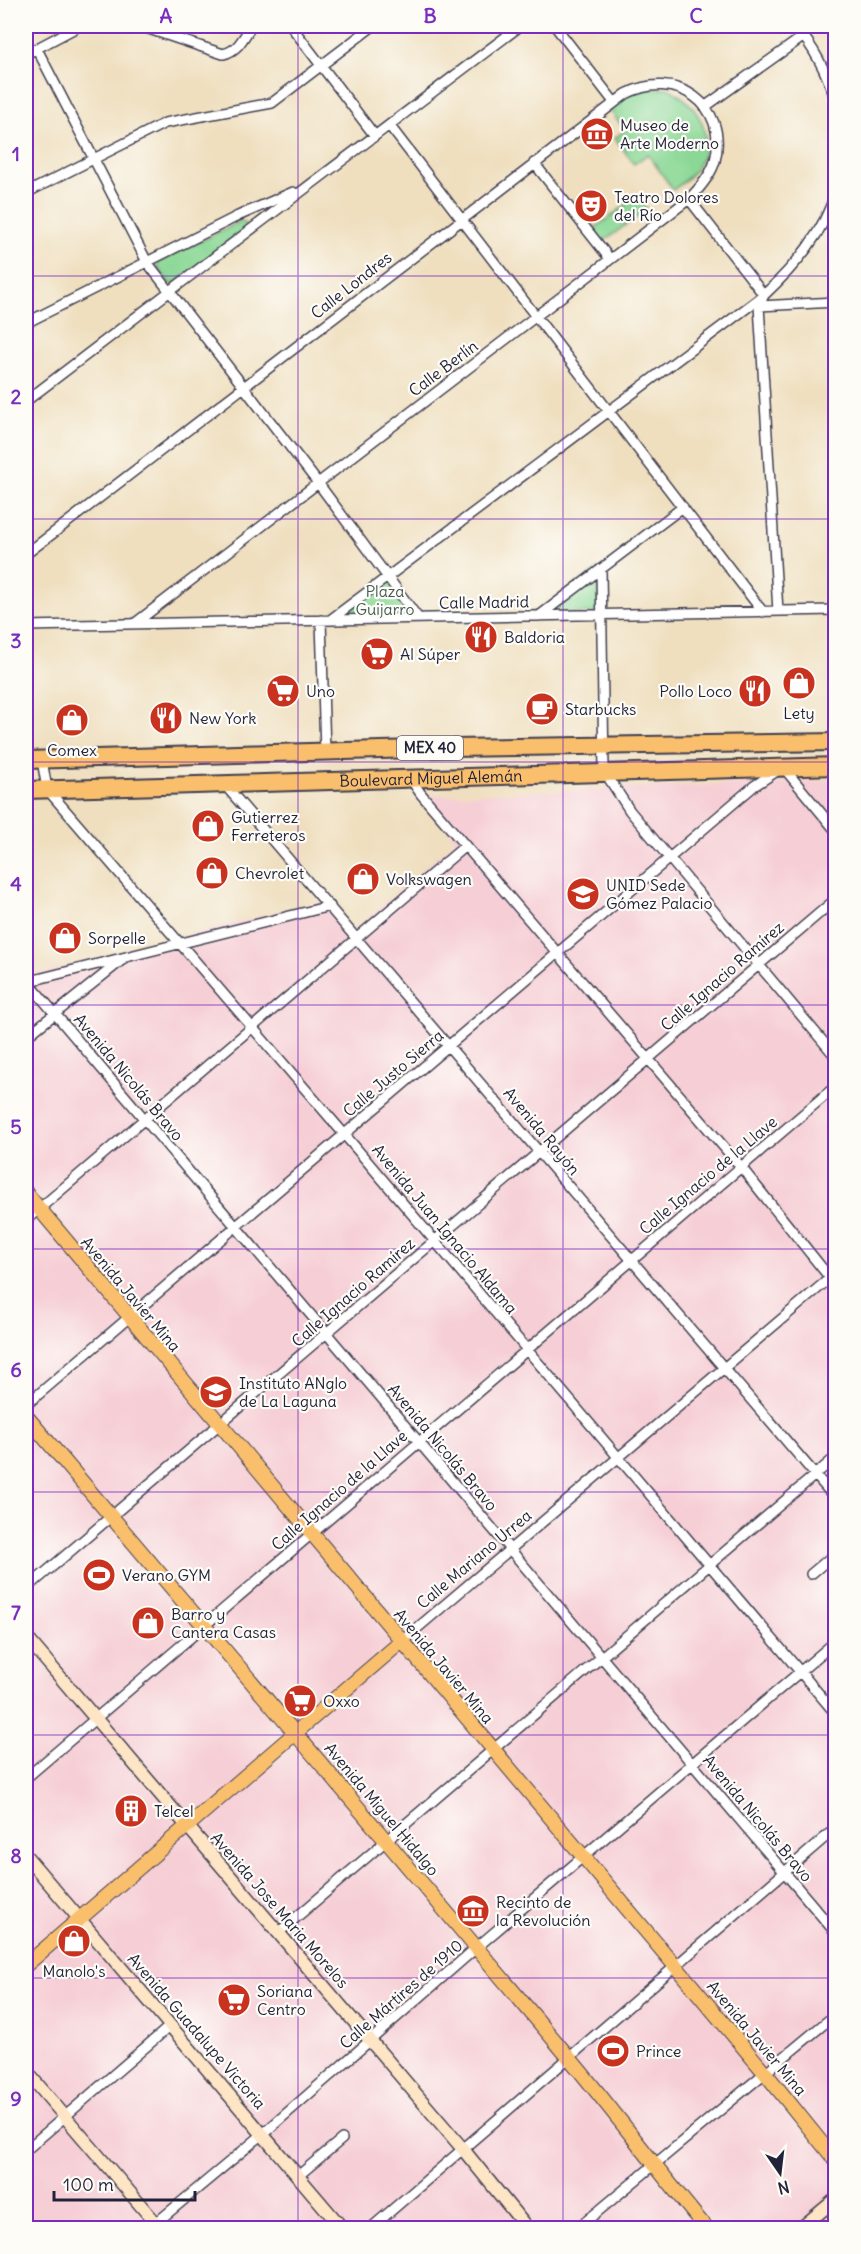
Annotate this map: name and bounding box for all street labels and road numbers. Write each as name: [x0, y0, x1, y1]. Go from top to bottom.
street label: Calle Londres: [307, 247, 395, 323]
street label: Calle Berlín: [405, 336, 481, 400]
street label: Calle Madrid: [439, 591, 529, 613]
road number: MEX 40: [397, 736, 463, 760]
street label: Boulevard Miguel Alemán: [339, 765, 523, 791]
street label: Calle Ignacio Ramírez: [656, 917, 788, 1035]
street label: Avenida Nicolás Bravo: [70, 1009, 188, 1145]
street label: Calle Justo Sierra: [339, 1025, 447, 1121]
street label: Avenida Rayón: [500, 1083, 584, 1179]
street label: Calle Ignacio de la Llave: [635, 1112, 781, 1238]
street label: Avenida Juan Ignacio Aldama: [368, 1140, 522, 1318]
street label: Avenida Javier Mina: [77, 1232, 185, 1356]
street label: Calle Ignacio Ramírez: [287, 1233, 419, 1351]
street label: Avenida Nicolás Bravo: [384, 1379, 502, 1515]
street label: Calle Ignacio de la Llave: [267, 1425, 411, 1555]
street label: Calle Mariano Urrea: [413, 1505, 535, 1613]
street label: Avenida Javier Mina: [390, 1604, 498, 1728]
street label: Avenida Miguel Hidalgo: [320, 1738, 444, 1880]
street label: Avenida Nicolás Bravo: [699, 1750, 817, 1886]
street label: Avenida Jose Maria Morelos: [207, 1828, 353, 1992]
street label: Calle Mártires de 1910: [335, 1935, 467, 2053]
street label: Avenida Guadalupe Victoria: [124, 1949, 270, 2113]
street label: Avenida Javier Mina: [703, 1976, 811, 2100]

